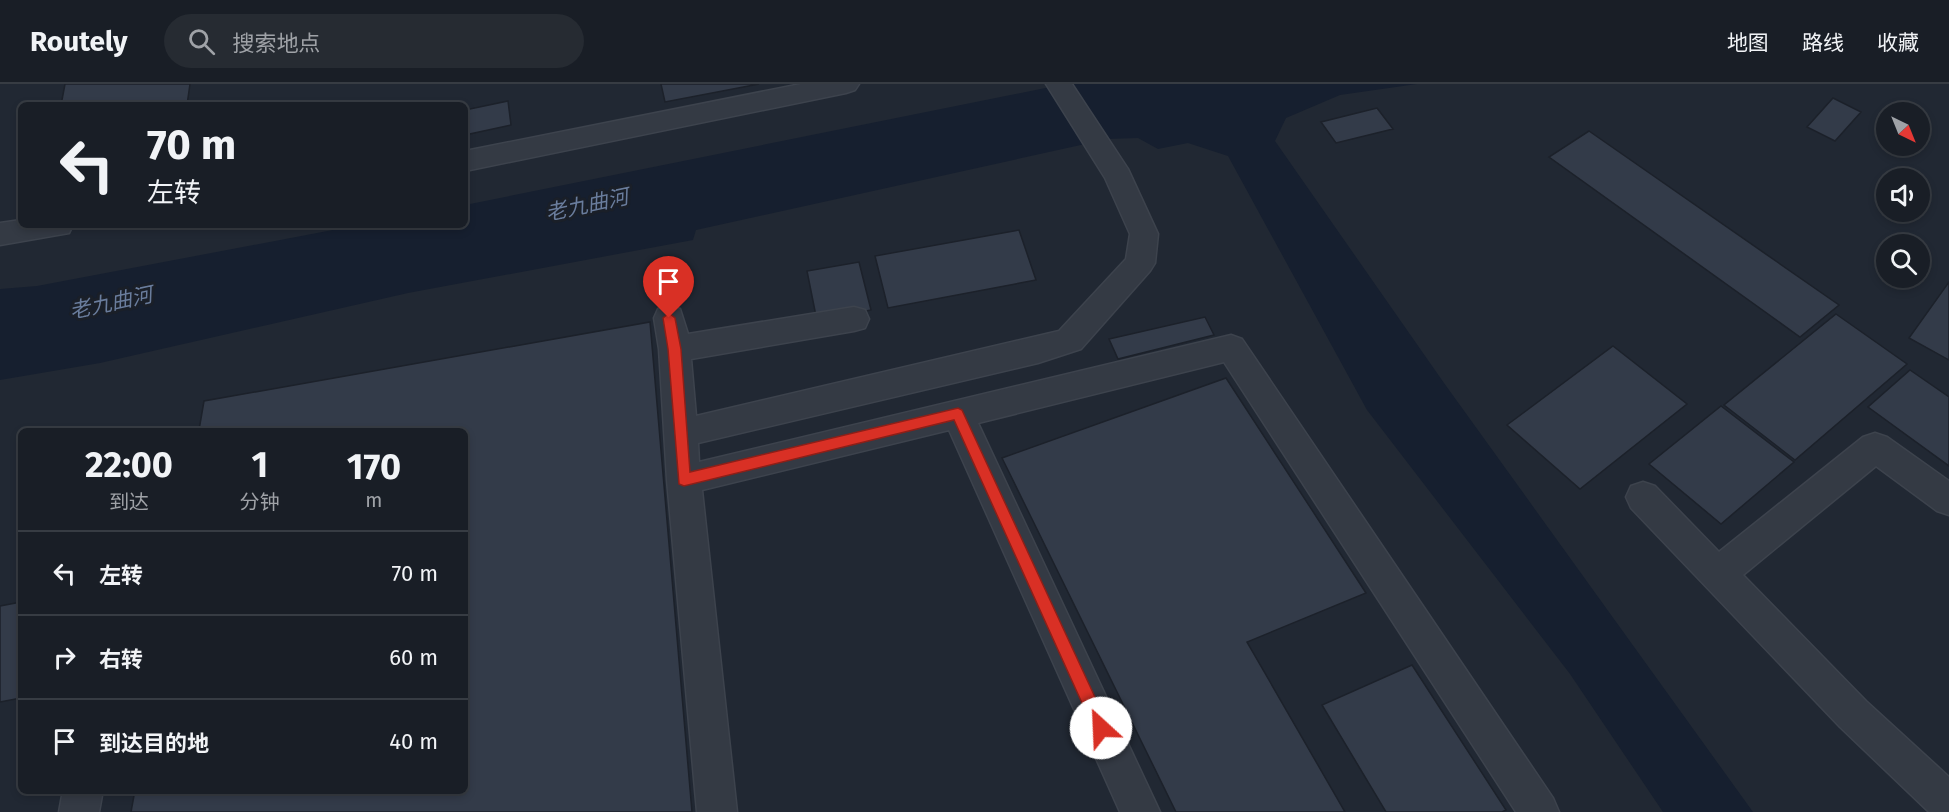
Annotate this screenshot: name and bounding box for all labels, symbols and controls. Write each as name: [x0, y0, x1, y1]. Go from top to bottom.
search box: [164, 14, 584, 68]
text: Routely: [30, 25, 128, 58]
icon: search: [185, 25, 218, 58]
text: 搜索地点: [233, 30, 321, 57]
text: 地图: [1727, 30, 1769, 56]
text: 路线: [1802, 30, 1844, 56]
text: 收藏: [1877, 30, 1919, 56]
north arrow: [1876, 102, 1930, 156]
map controls: [1876, 102, 1930, 288]
text: 70 m: [147, 120, 236, 170]
icon: left: [48, 126, 126, 204]
button: sound: [1876, 168, 1930, 222]
text: 左转: [147, 177, 201, 209]
water label: 老九曲河: [543, 183, 635, 226]
button: search: [1876, 234, 1930, 288]
pin: [643, 256, 694, 318]
icon: arrive: [652, 265, 685, 298]
water label: 老九曲河: [67, 281, 159, 324]
text: 22:00: [85, 443, 173, 487]
text: 1: [252, 443, 268, 487]
text: 170: [347, 445, 401, 489]
text: m: [365, 488, 382, 512]
text: 到达: [109, 490, 149, 514]
text: 分钟: [240, 490, 280, 514]
icon: left: [48, 557, 81, 590]
text: 70 m: [392, 560, 438, 587]
text: 左转: [99, 562, 143, 589]
icon: right: [48, 641, 81, 674]
text: 60 m: [389, 644, 438, 671]
text: 右转: [99, 646, 143, 673]
position arrow: [1069, 696, 1133, 760]
icon: arrive: [48, 725, 81, 758]
text: 40 m: [389, 728, 438, 755]
text: 到达目的地: [99, 730, 209, 757]

